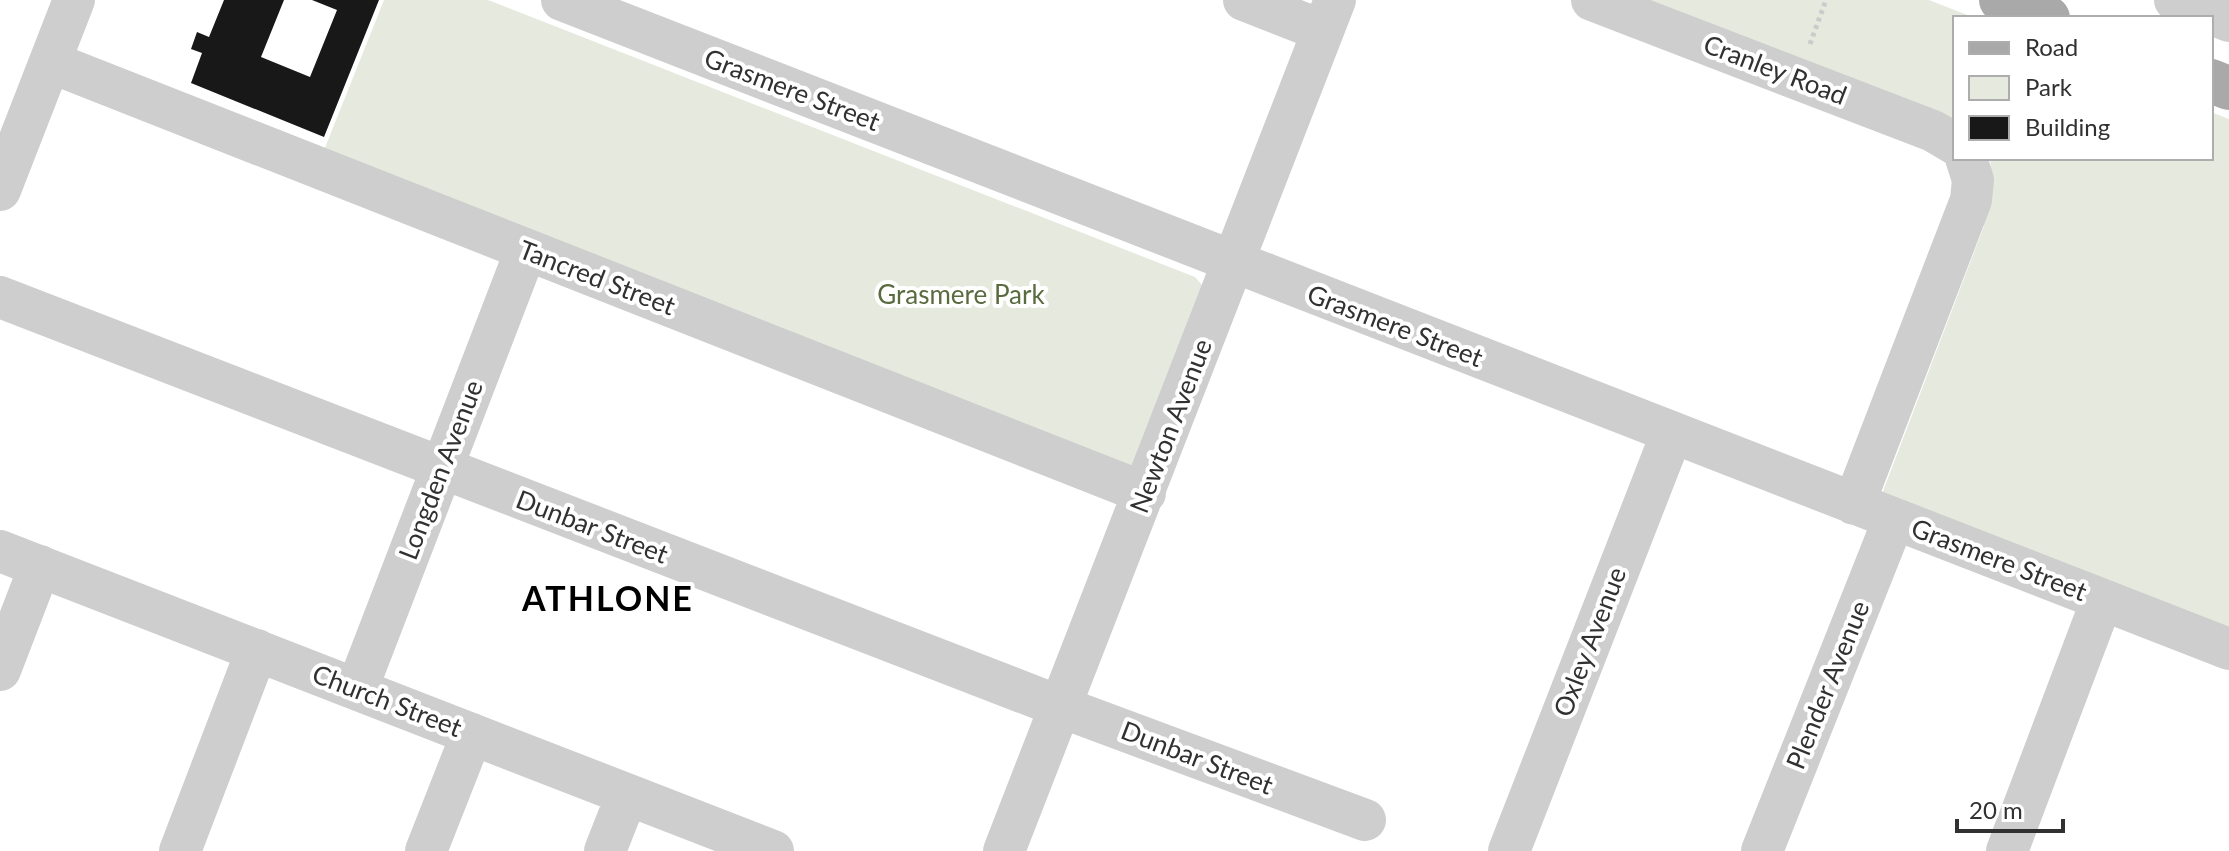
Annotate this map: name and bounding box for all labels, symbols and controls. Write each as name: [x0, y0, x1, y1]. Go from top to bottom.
legend: [1953, 16, 2213, 160]
street label: Cranley Road: [1699, 27, 1851, 111]
text: Road: [2025, 32, 2078, 61]
street label: Grasmere Street: [700, 41, 885, 137]
text: Park: [2025, 72, 2073, 101]
text: Building: [2025, 112, 2110, 141]
street label: Tancred Street: [515, 233, 681, 322]
street label: Grasmere Street: [1303, 277, 1488, 373]
park label: Grasmere Park: [877, 278, 1046, 310]
street label: Newton Avenue: [1122, 334, 1218, 517]
street label: Longden Avenue: [391, 375, 489, 564]
street label: Dunbar Street: [512, 482, 673, 570]
street label: Grasmere Street: [1907, 511, 2092, 607]
street label: Oxley Avenue: [1546, 562, 1632, 721]
district label: ATHLONE: [521, 577, 694, 618]
street label: Plender Avenue: [1779, 596, 1875, 774]
street label: Church Street: [308, 657, 467, 743]
street label: Dunbar Street: [1117, 713, 1278, 801]
scale bar: [1957, 783, 2063, 833]
text: 20 m: [1969, 795, 2023, 824]

